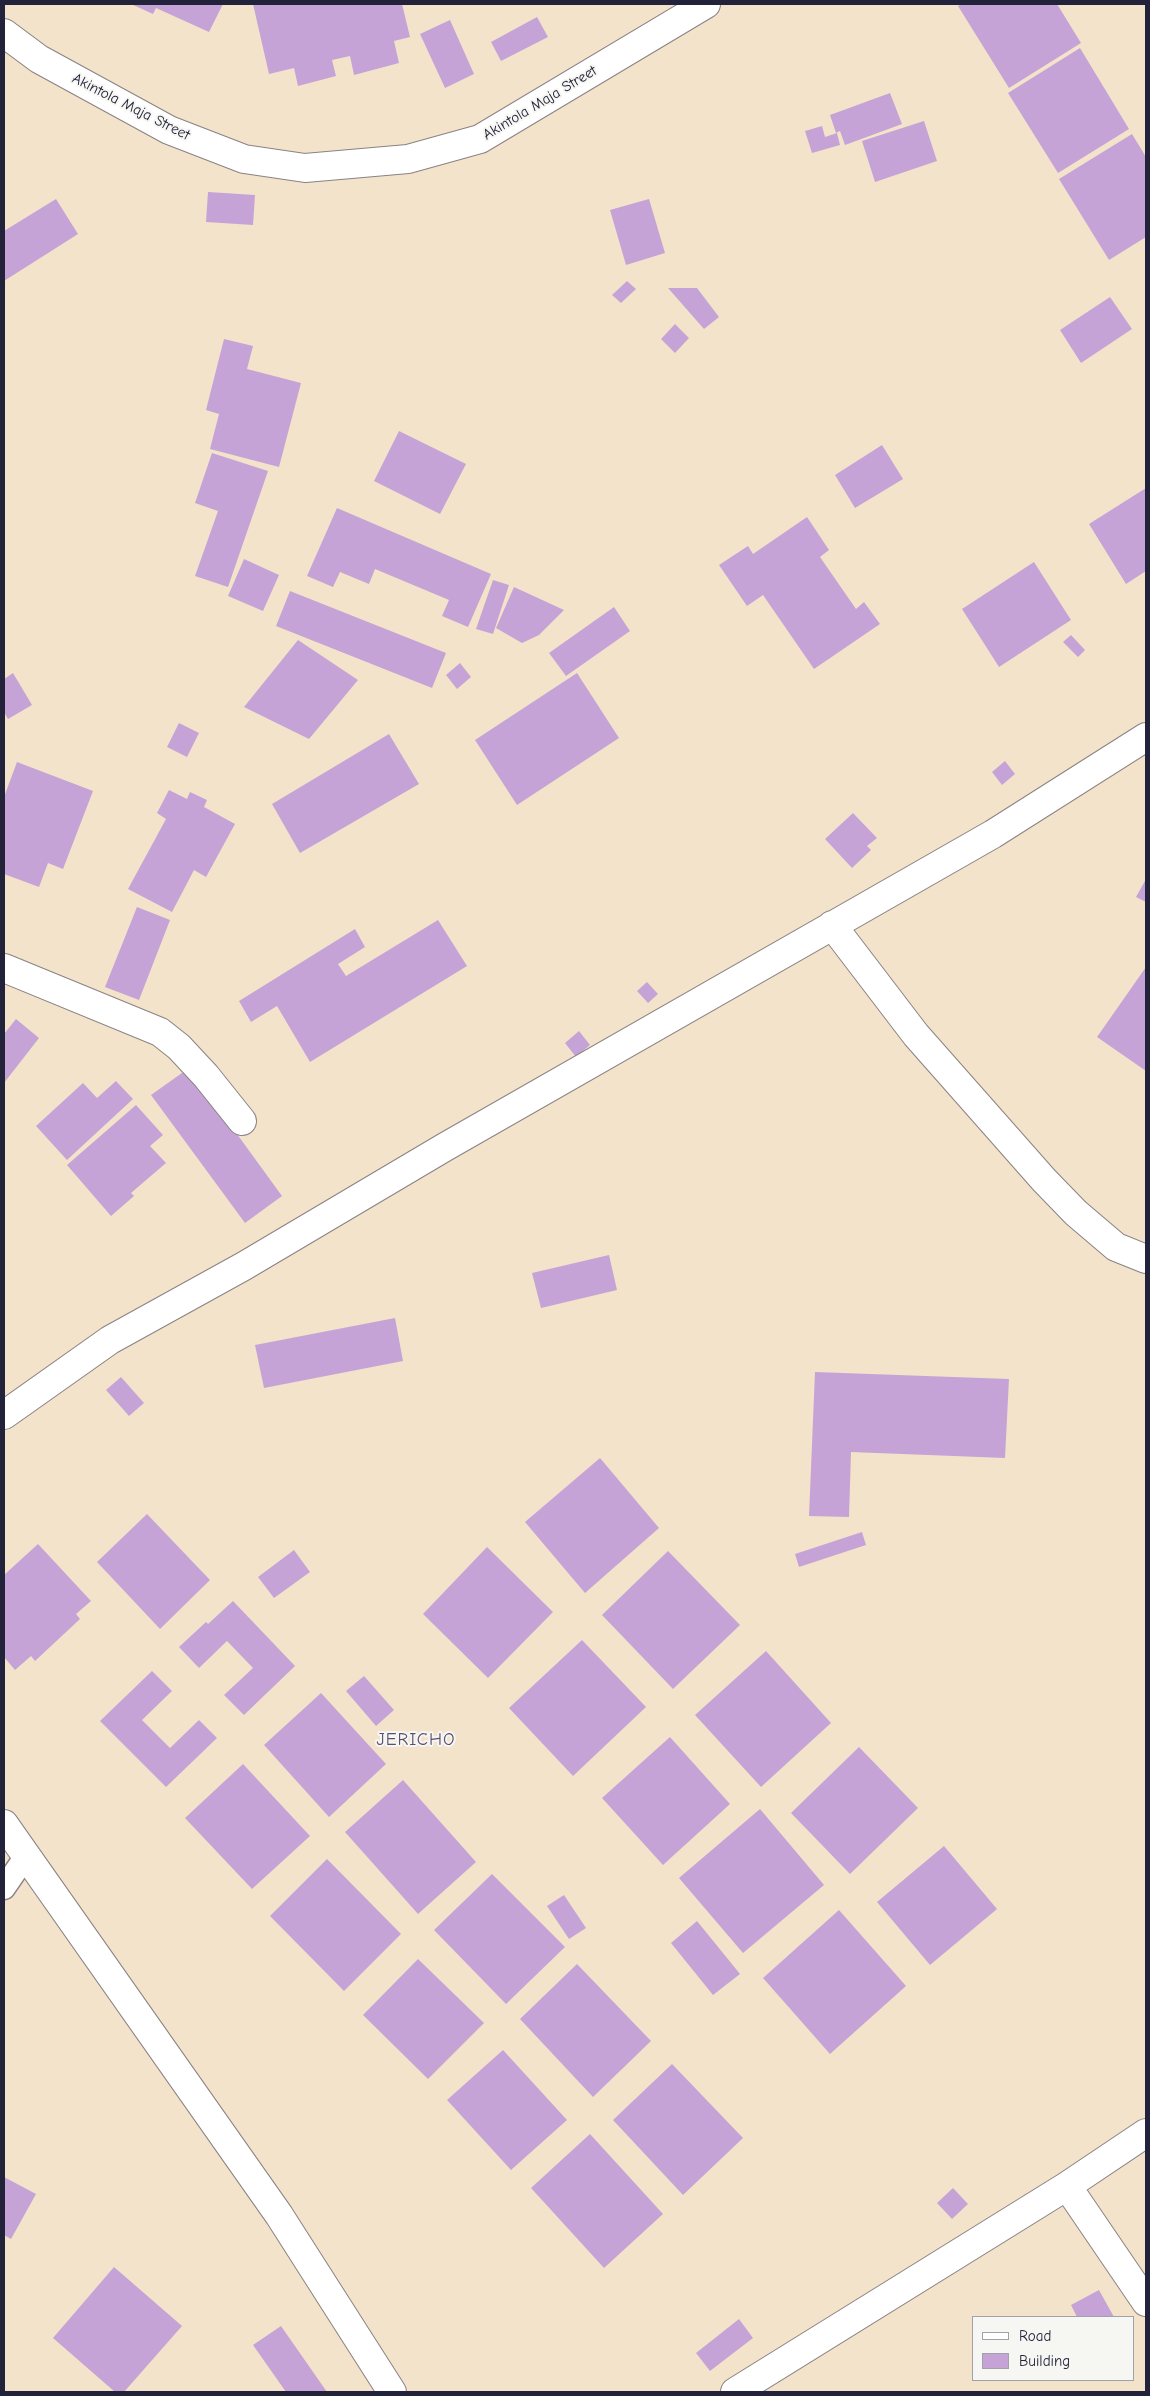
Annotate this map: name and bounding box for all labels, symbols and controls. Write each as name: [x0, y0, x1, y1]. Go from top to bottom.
street label: Akintola Maja Street: [480, 62, 600, 144]
street label: Akintola Maja Street: [69, 70, 193, 144]
district label: JERICHO: [376, 1729, 456, 1751]
legend: [972, 2316, 1135, 2381]
text: Road: [1019, 2327, 1051, 2345]
text: Building: [1019, 2352, 1070, 2370]

